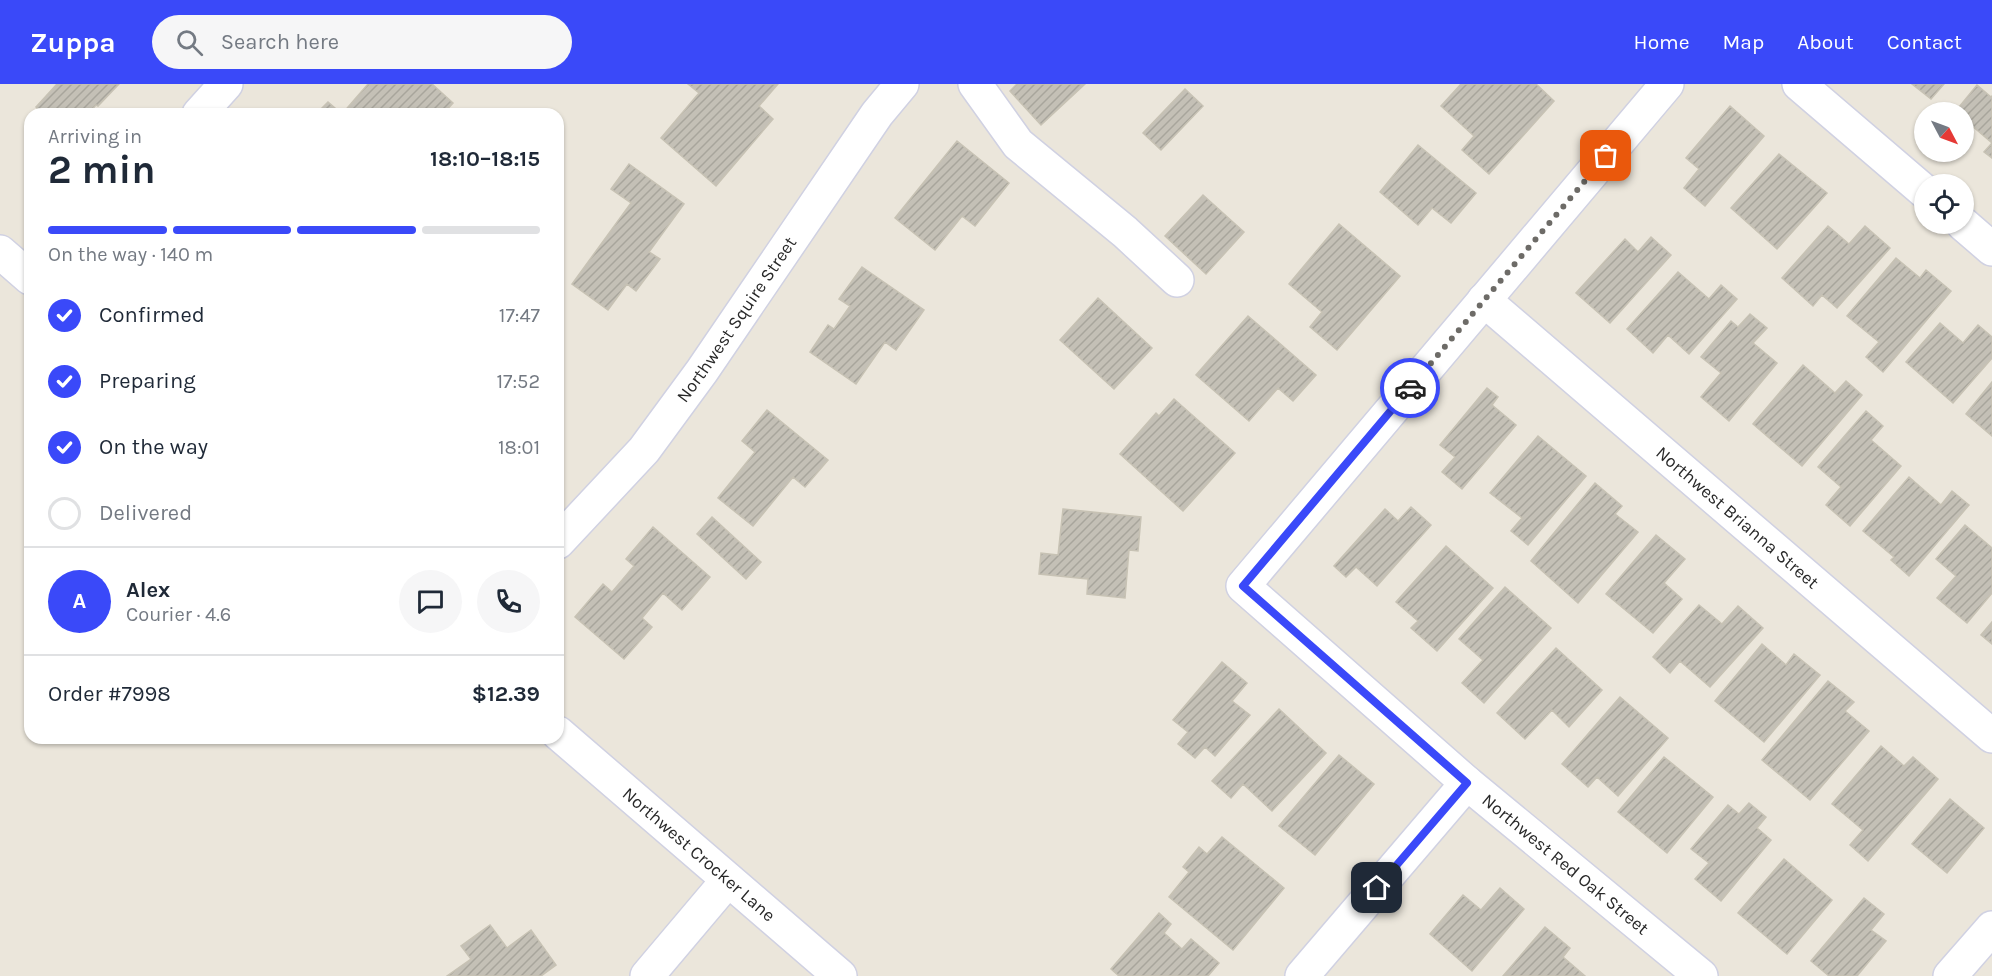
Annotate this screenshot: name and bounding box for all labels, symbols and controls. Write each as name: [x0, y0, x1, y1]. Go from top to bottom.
search box: [152, 15, 572, 69]
text: Zuppa: [30, 26, 116, 59]
icon: search: [173, 26, 206, 59]
text: Search here: [221, 29, 339, 55]
text: Home: [1634, 30, 1690, 54]
text: Map: [1723, 30, 1764, 54]
text: About: [1797, 30, 1854, 54]
text: Contact: [1887, 30, 1962, 54]
north arrow: [1914, 102, 1974, 162]
map controls: [1914, 102, 1974, 234]
text: Arriving in: [48, 125, 142, 148]
pin: [1580, 130, 1631, 181]
icon: bag: [1589, 139, 1622, 172]
text: 18:10–18:15: [430, 146, 540, 172]
text: 2 min: [48, 147, 156, 193]
button: locate: [1914, 174, 1974, 234]
street label: Northwest Squire Street: [672, 232, 801, 407]
text: On the way · 140 m: [48, 243, 213, 266]
icon: check: [48, 299, 81, 332]
text: Confirmed: [99, 302, 205, 328]
text: 17:47: [499, 304, 540, 327]
courier: [1380, 358, 1440, 418]
icon: check: [48, 365, 81, 398]
text: Preparing: [99, 368, 196, 394]
text: 17:52: [497, 370, 540, 393]
icon: car: [1394, 372, 1427, 405]
icon: check: [48, 431, 81, 464]
text: On the way: [99, 434, 208, 460]
text: 18:01: [498, 436, 540, 459]
street label: Northwest Brianna Street: [1652, 442, 1824, 594]
text: Delivered: [99, 500, 192, 526]
button: chat: [399, 570, 462, 633]
button: phone: [477, 570, 540, 633]
text: Alex: [126, 577, 170, 603]
text: A: [73, 588, 86, 614]
text: Courier · 4.6: [126, 603, 231, 626]
text: Order #7998: [48, 681, 171, 707]
text: $12.39: [472, 681, 540, 707]
street label: Northwest Crocker Lane: [618, 783, 780, 926]
street label: Northwest Red Oak Street: [1477, 789, 1654, 940]
pin: [1351, 862, 1402, 913]
icon: home: [1360, 871, 1393, 904]

